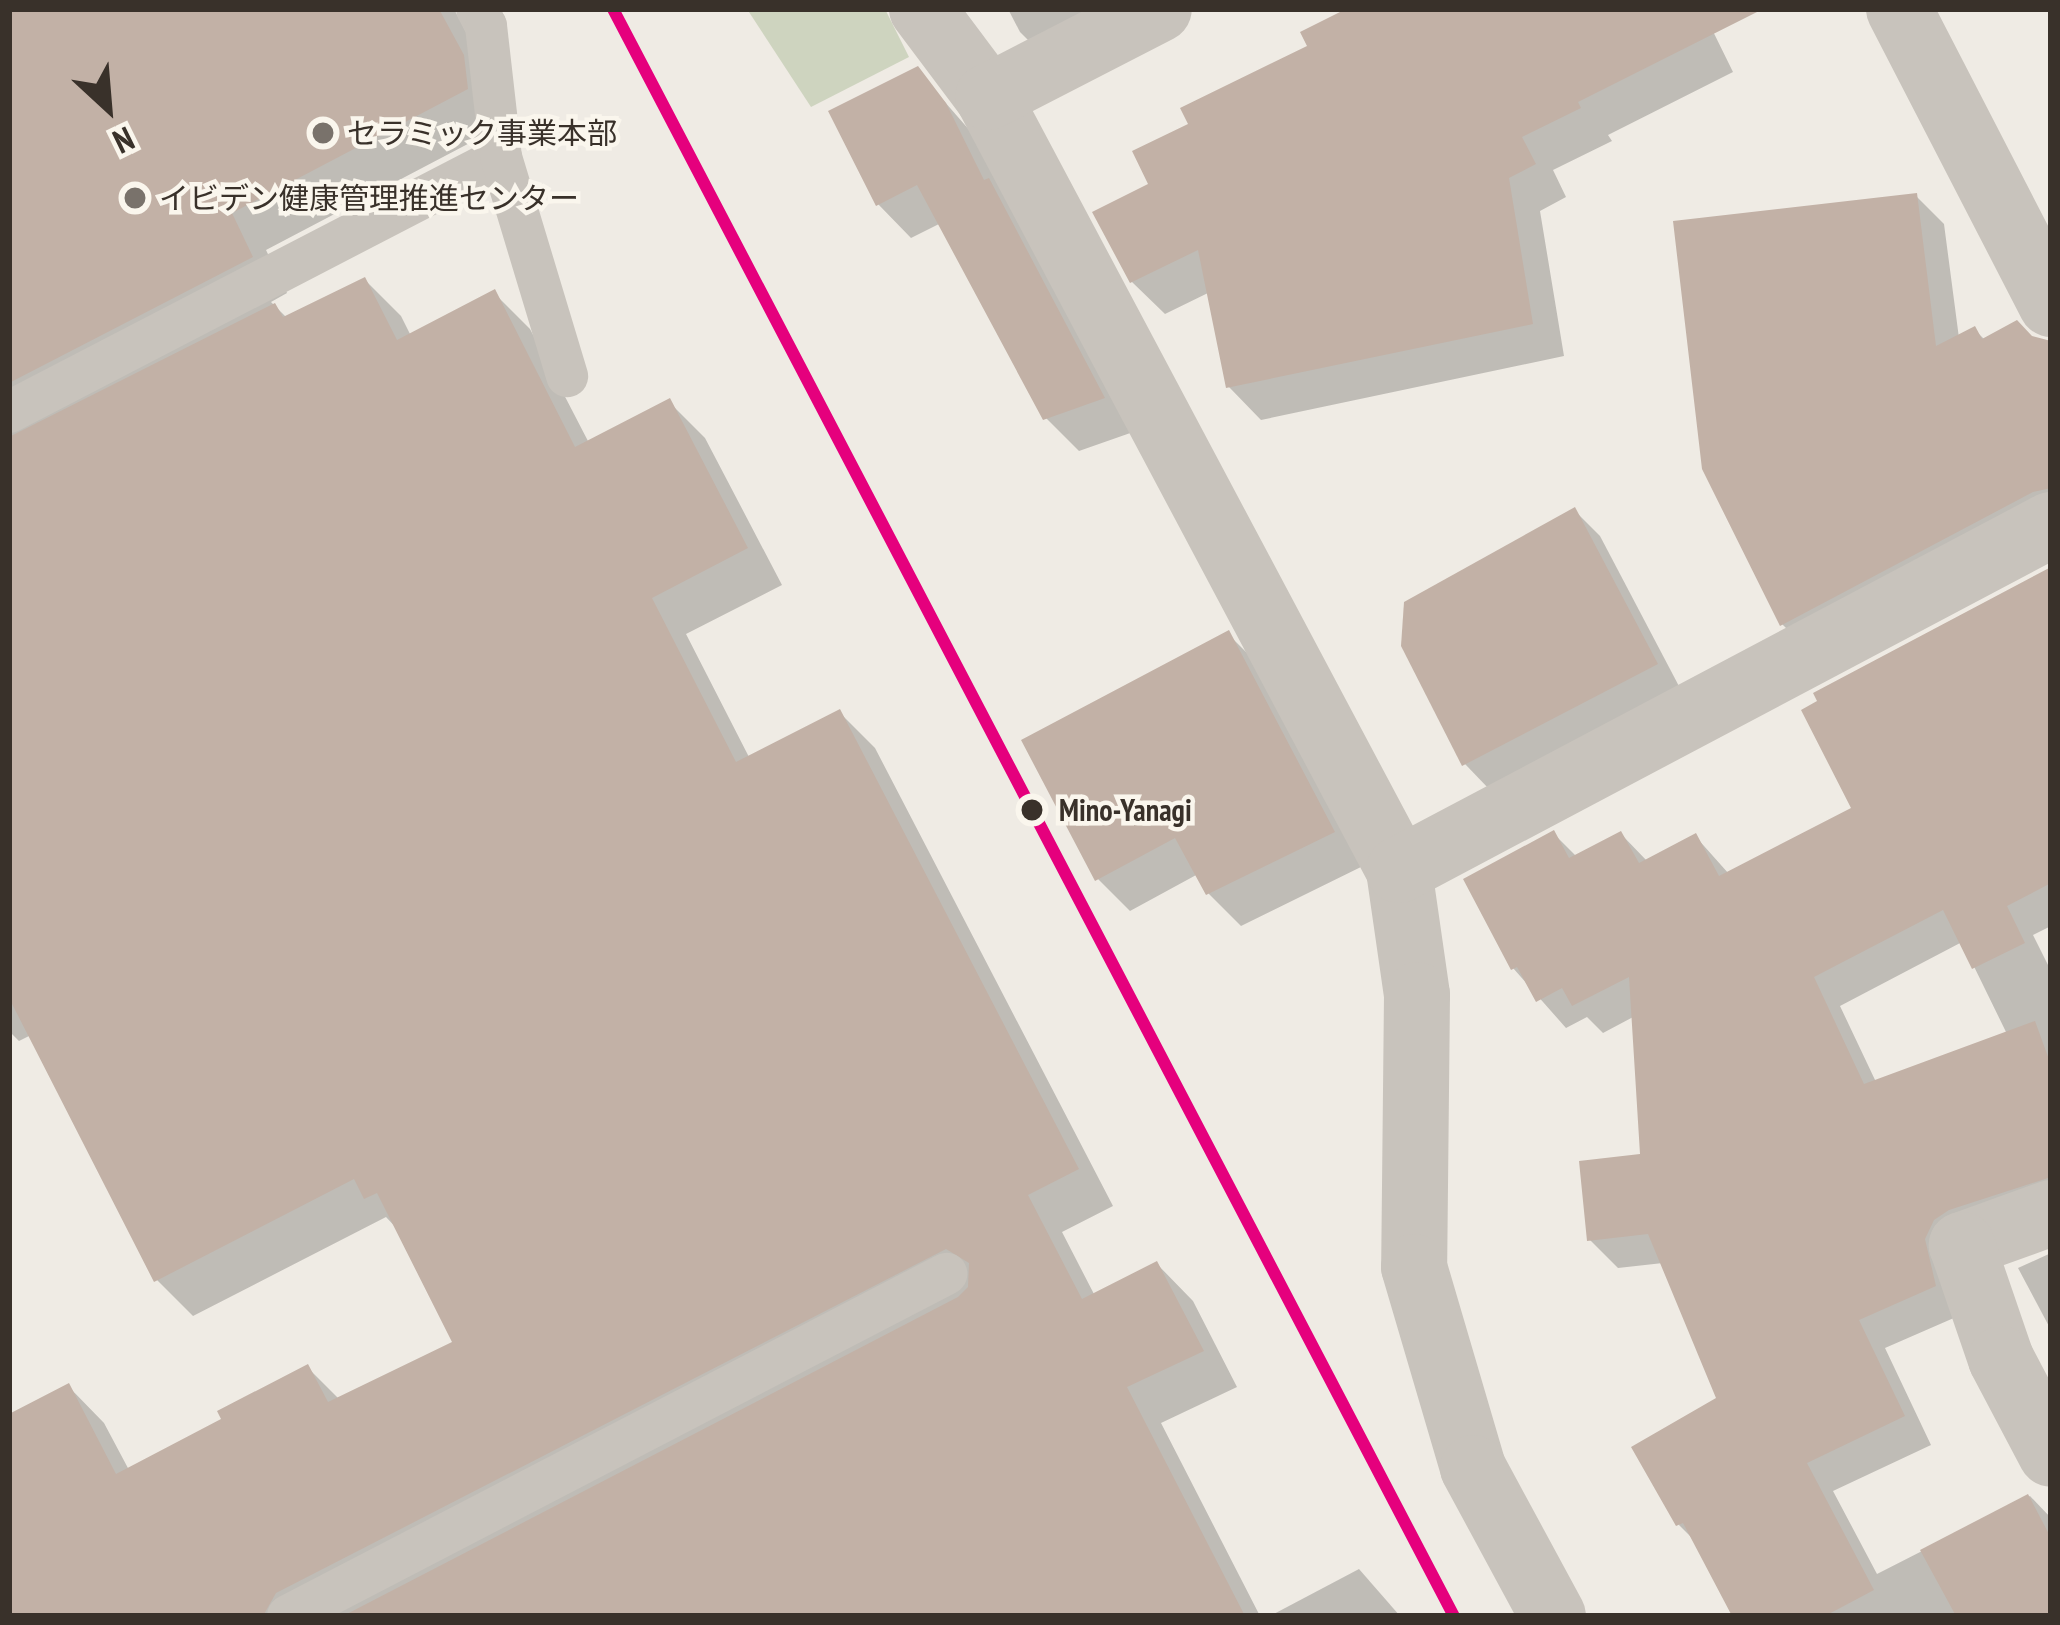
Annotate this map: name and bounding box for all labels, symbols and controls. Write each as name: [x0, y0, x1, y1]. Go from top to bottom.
north arrow: [48, 48, 168, 168]
place label: セラミック事業本部: [347, 115, 617, 151]
text: N: [107, 118, 141, 164]
marker: セラミック事業本部: [310, 120, 336, 146]
place label: イビデン健康管理推進センター: [159, 180, 579, 216]
marker: イビデン健康管理推進センター: [122, 185, 148, 211]
place label: Mino-Yanagi: [1059, 792, 1192, 828]
marker: Mino-Yanagi: [1016, 794, 1048, 826]

